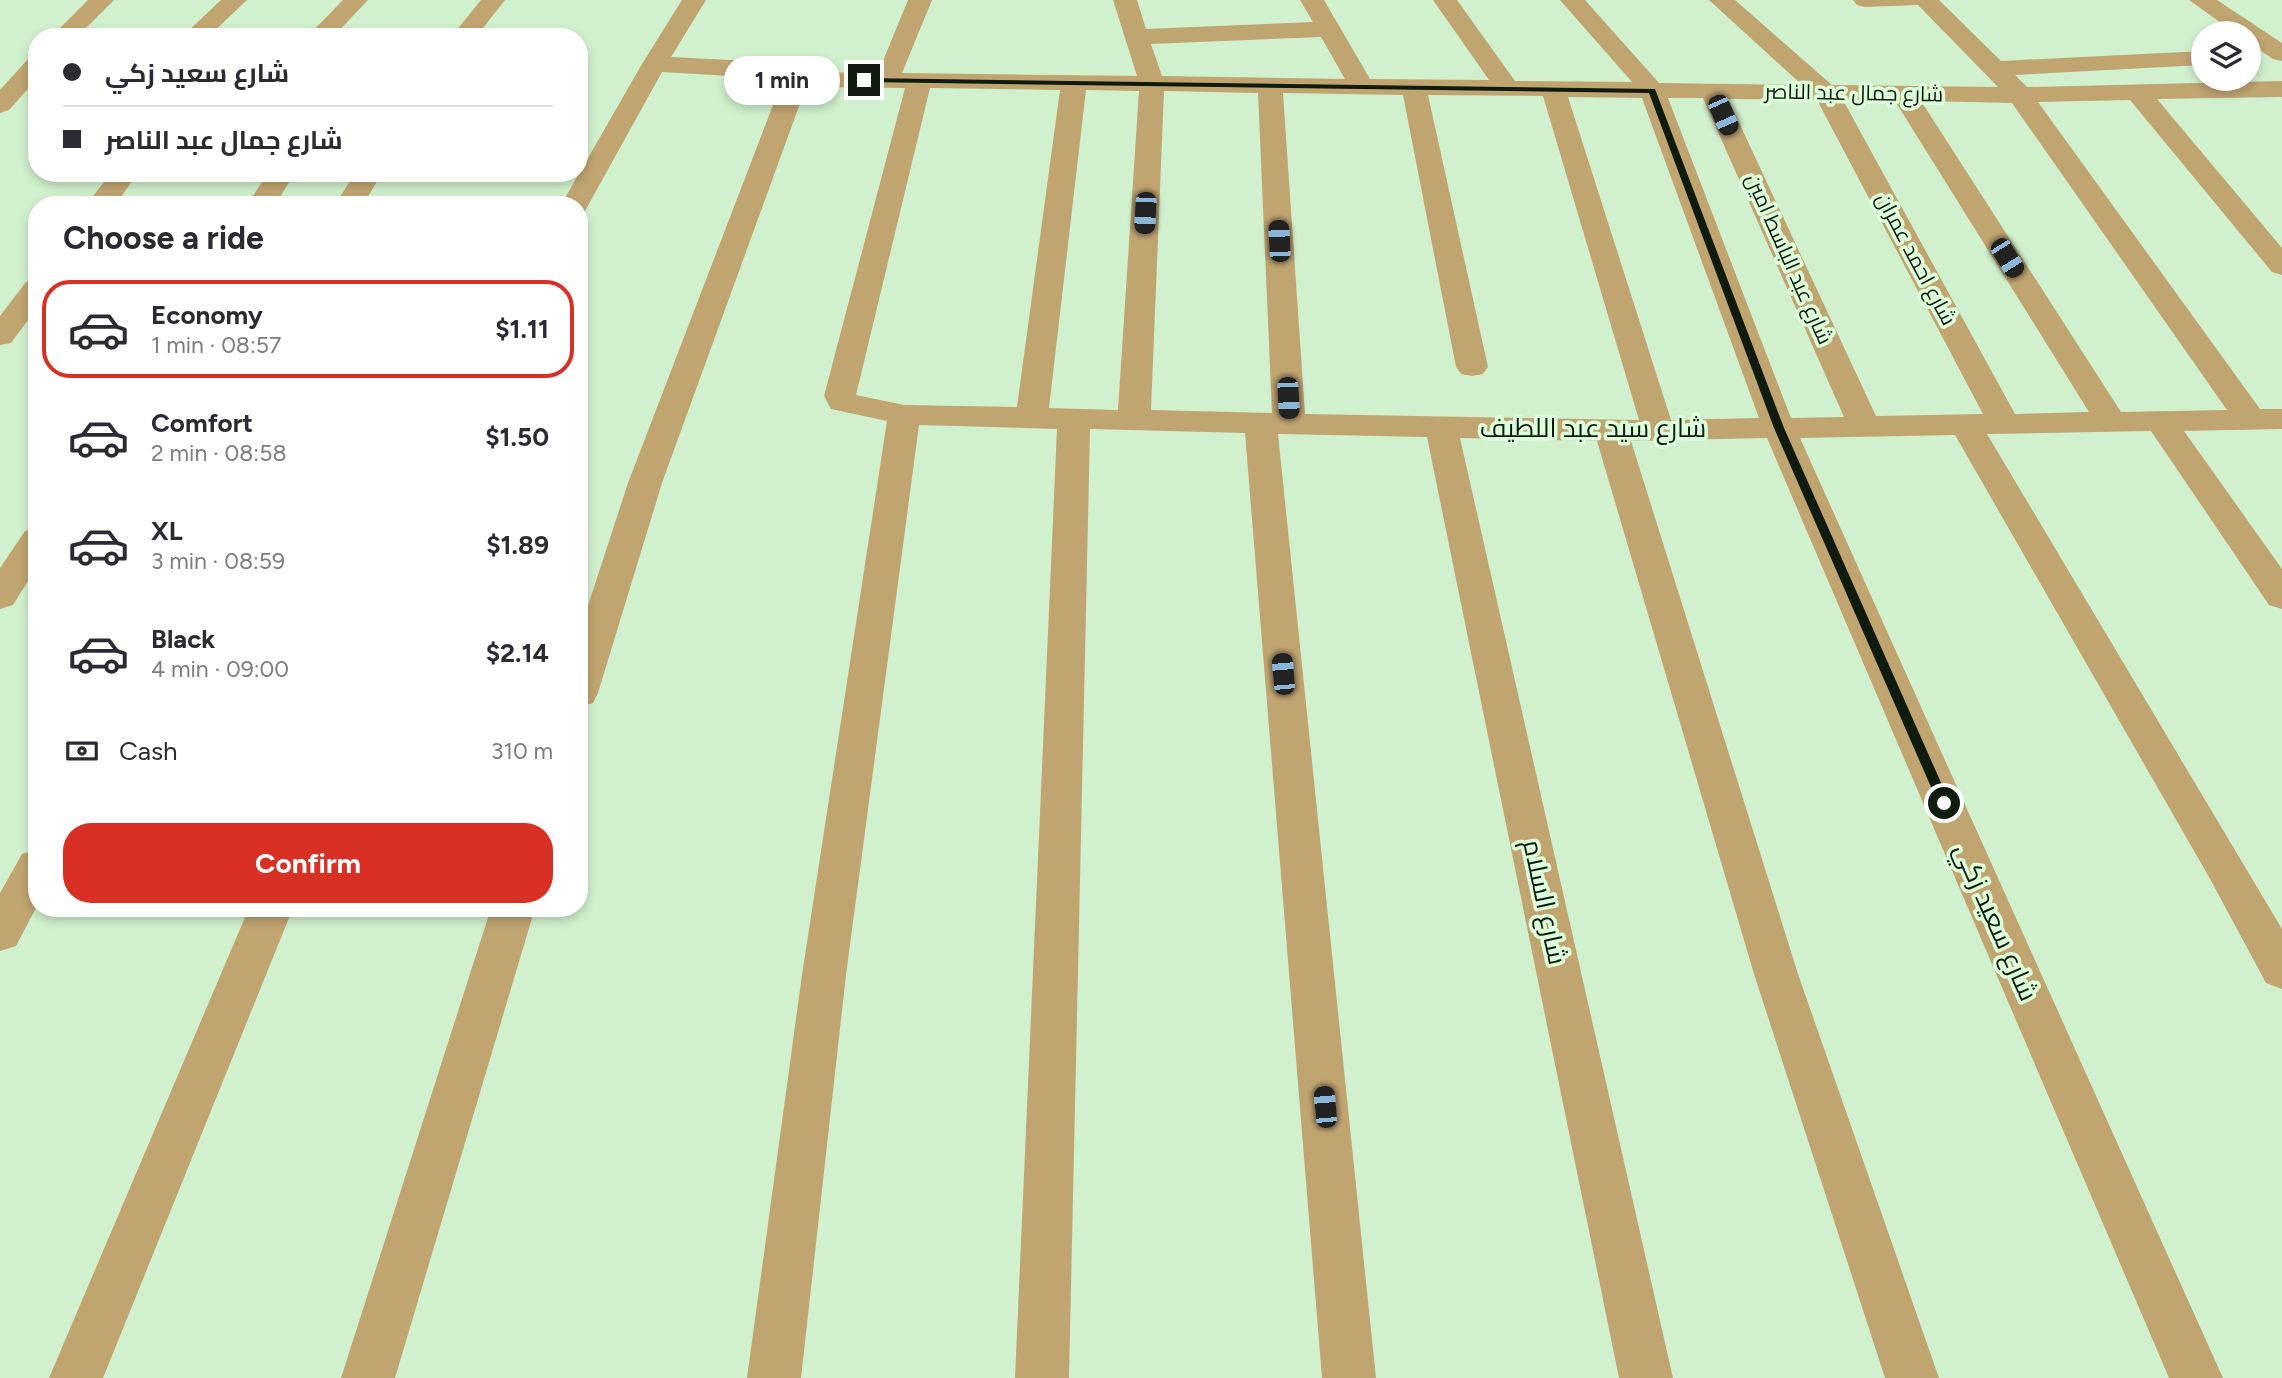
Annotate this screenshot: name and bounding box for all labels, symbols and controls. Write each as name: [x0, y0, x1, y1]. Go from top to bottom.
map controls: [2191, 21, 2261, 91]
button: layers: [2191, 21, 2261, 91]
callout: 1 min: [724, 56, 840, 104]
text: شارع سعيد زكي: [105, 57, 289, 89]
route end: [848, 64, 880, 96]
text: 1 min: [755, 66, 809, 94]
street label: شارع جمال عبد الناصر: [1763, 78, 1944, 109]
car: [1705, 92, 1742, 138]
text: شارع جمال عبد الناصر: [105, 124, 343, 156]
street label: شارع عبد الباسط امين: [1739, 170, 1838, 349]
street label: شارع احمد عمران: [1869, 188, 1962, 330]
car: [1134, 191, 1157, 235]
text: Choose a ride: [63, 219, 264, 257]
car: [1268, 219, 1291, 263]
car: [1987, 235, 2028, 281]
icon: car: [67, 298, 130, 361]
text: Economy: [151, 299, 263, 331]
text: $1.11: [495, 313, 549, 345]
text: 1 min · 08:57: [151, 331, 281, 359]
car: [1277, 376, 1300, 420]
icon: car: [67, 406, 130, 469]
text: Comfort: [151, 407, 253, 439]
street label: شارع سيد عبد اللطيف: [1480, 412, 1706, 445]
text: $1.50: [485, 421, 549, 453]
text: 2 min · 08:58: [151, 439, 287, 467]
icon: car: [67, 514, 130, 577]
text: XL: [151, 515, 183, 547]
text: $1.89: [486, 529, 549, 561]
text: 3 min · 08:59: [151, 547, 285, 575]
icon: car: [67, 622, 130, 685]
text: Black: [151, 623, 215, 655]
text: $2.14: [486, 637, 549, 669]
car: [1271, 652, 1296, 696]
text: 4 min · 09:00: [151, 655, 289, 683]
icon: cash: [63, 732, 101, 770]
text: Cash: [119, 735, 178, 767]
text: 310 m: [491, 737, 553, 765]
route start: [1928, 787, 1960, 819]
button: Confirm: [63, 823, 553, 903]
street label: شارع السلام: [1514, 837, 1574, 968]
street label: شارع سعيد زكي: [1942, 838, 2045, 1008]
car: [1313, 1085, 1338, 1129]

